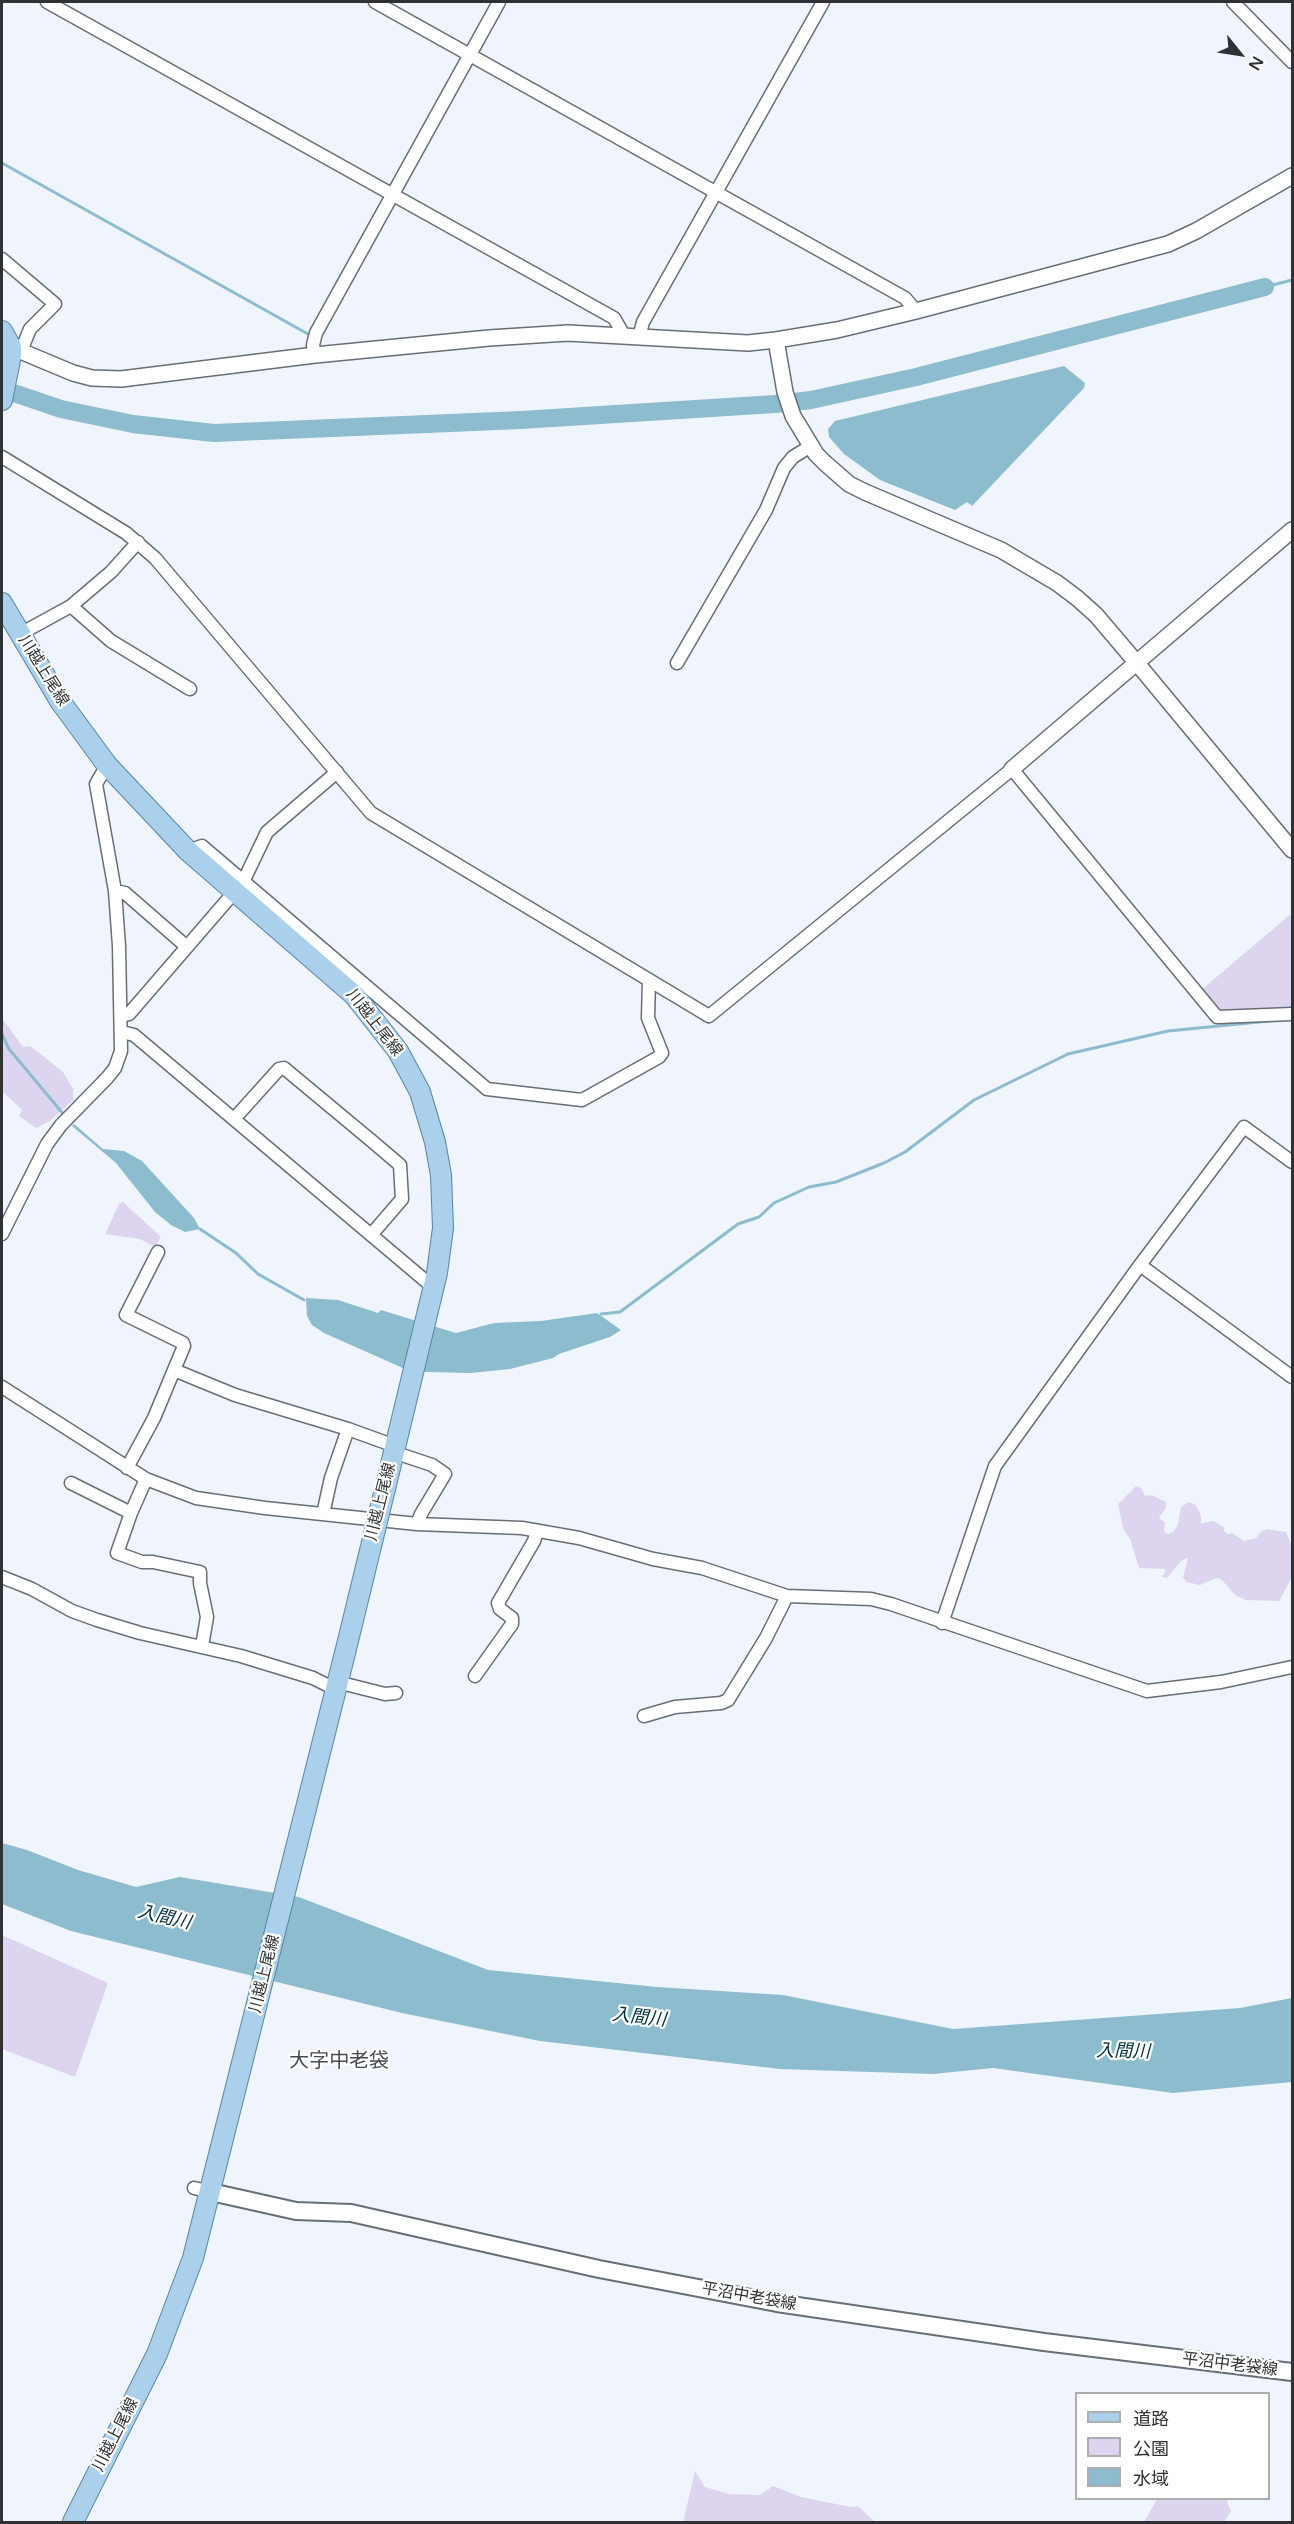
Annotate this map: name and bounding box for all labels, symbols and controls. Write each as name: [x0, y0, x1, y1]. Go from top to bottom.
north arrow: [1210, 24, 1270, 84]
text: N: [1244, 52, 1267, 74]
street label: 川越上尾線: [14, 632, 72, 710]
street label: 川越上尾線: [342, 986, 406, 1060]
street label: 川越上尾線: [362, 1461, 400, 1543]
water label: 入間川: [135, 1901, 193, 1935]
street label: 川越上尾線: [246, 1933, 284, 2015]
water label: 入間川: [611, 2004, 667, 2032]
water label: 入間川: [1096, 2041, 1150, 2063]
district label: 大字中老袋: [289, 2050, 389, 2074]
street label: 平沼中老袋線: [700, 2279, 798, 2315]
street label: 平沼中老袋線: [1181, 2350, 1279, 2380]
legend: [1075, 2392, 1270, 2500]
street label: 川越上尾線: [89, 2395, 143, 2475]
text: 道路: [1133, 2408, 1169, 2430]
text: 公園: [1133, 2438, 1169, 2460]
text: 水域: [1133, 2468, 1169, 2490]

